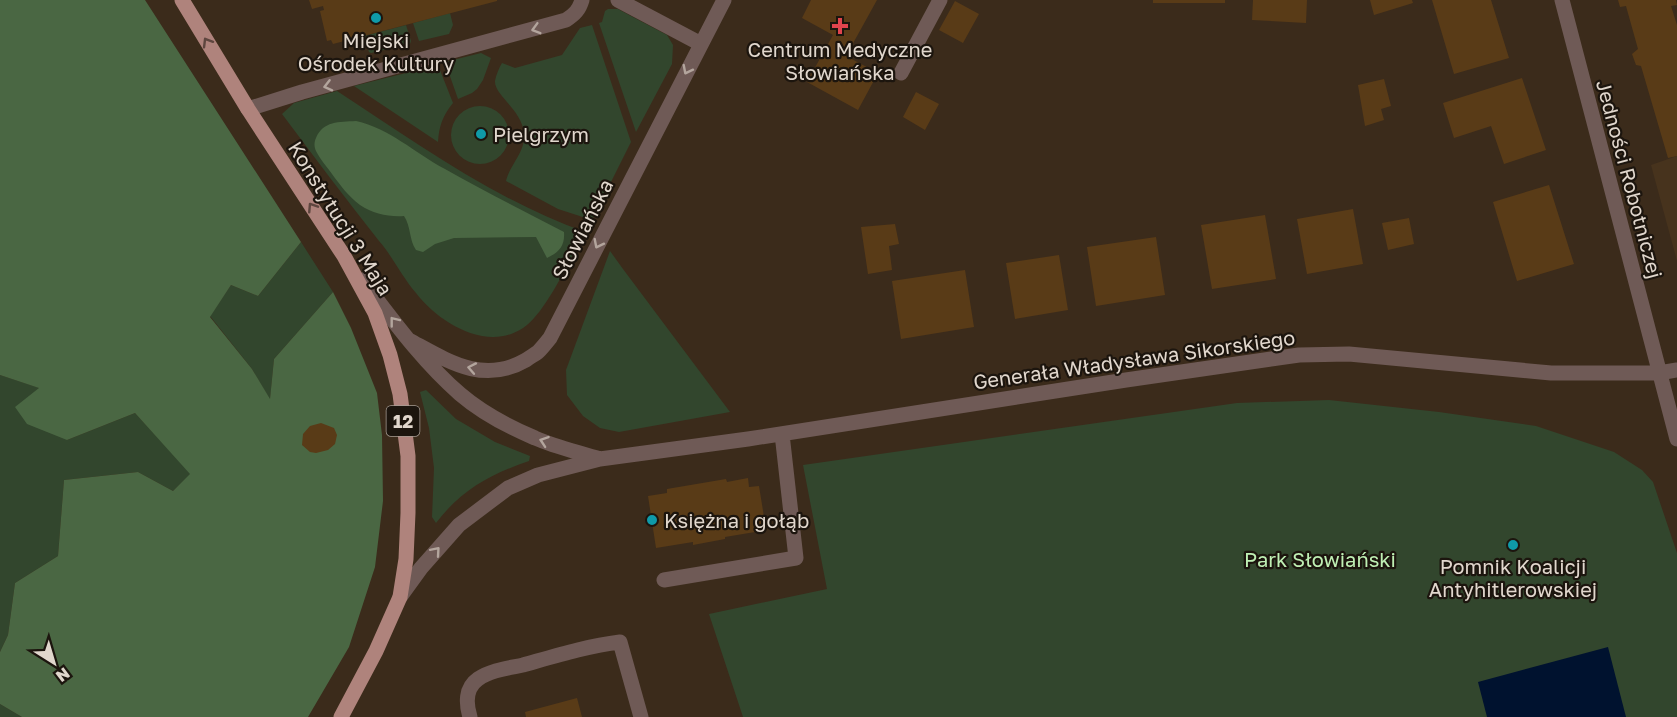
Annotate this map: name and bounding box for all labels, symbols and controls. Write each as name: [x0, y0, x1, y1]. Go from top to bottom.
marker: Miejski Ośrodek Kultury: [369, 11, 383, 25]
marker: Centrum Medyczne Słowiańska: [831, 17, 849, 35]
one-way arrow: [531, 22, 542, 34]
place label: Miejski Ośrodek Kultury: [298, 28, 454, 75]
place label: Centrum Medyczne Słowiańska: [748, 37, 932, 84]
one-way arrow: [203, 38, 215, 48]
one-way arrow: [683, 64, 694, 74]
street label: Jedności Robotniczej: [1592, 77, 1668, 281]
one-way arrow: [323, 79, 333, 92]
place label: Pielgrzym: [493, 122, 589, 146]
marker: Pielgrzym: [474, 127, 488, 141]
street label: Konstytucji 3 Maja: [284, 137, 398, 299]
street label: Słowiańska: [546, 175, 618, 283]
one-way arrow: [308, 203, 319, 214]
one-way arrow: [594, 237, 605, 248]
one-way arrow: [391, 317, 402, 328]
street label: Generała Władysława Sikorskiego: [972, 325, 1296, 393]
one-way arrow: [467, 362, 477, 375]
road number: 12: [386, 406, 420, 436]
one-way arrow: [539, 436, 550, 449]
place label: Księżna i gołąb: [664, 508, 809, 532]
marker: Księżna i gołąb: [645, 513, 659, 527]
marker: Pomnik Koalicji Antyhitlerowskiej: [1506, 538, 1520, 552]
one-way arrow: [428, 546, 439, 557]
park label: Park Słowiański: [1244, 547, 1396, 571]
place label: Pomnik Koalicji Antyhitlerowskiej: [1429, 554, 1597, 601]
north arrow: [24, 633, 84, 693]
text: N: [52, 663, 74, 687]

